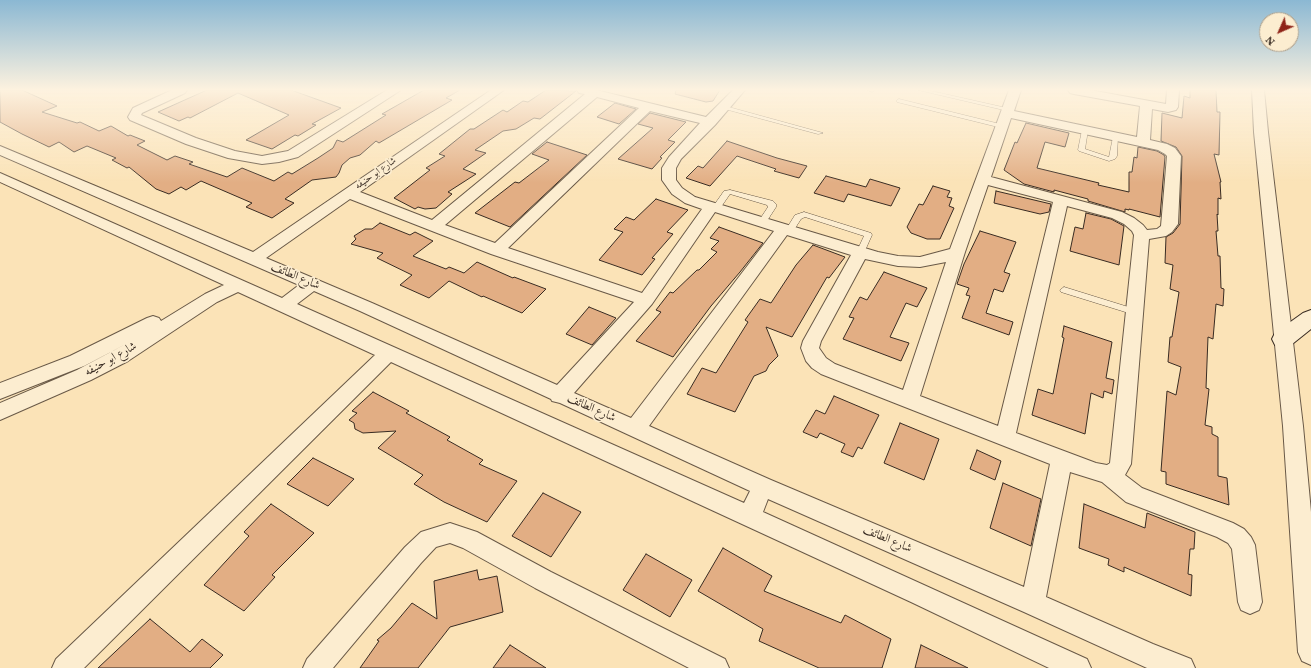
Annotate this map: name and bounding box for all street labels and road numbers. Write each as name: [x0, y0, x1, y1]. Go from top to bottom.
street label: شارع ابو حنيفه: [353, 155, 399, 193]
street label: شارع الطائف: [268, 260, 322, 294]
street label: شارع ابو حنيفه: [82, 340, 140, 380]
street label: شارع الطائف: [564, 392, 618, 426]
street label: شارع الطائف: [860, 523, 914, 557]

